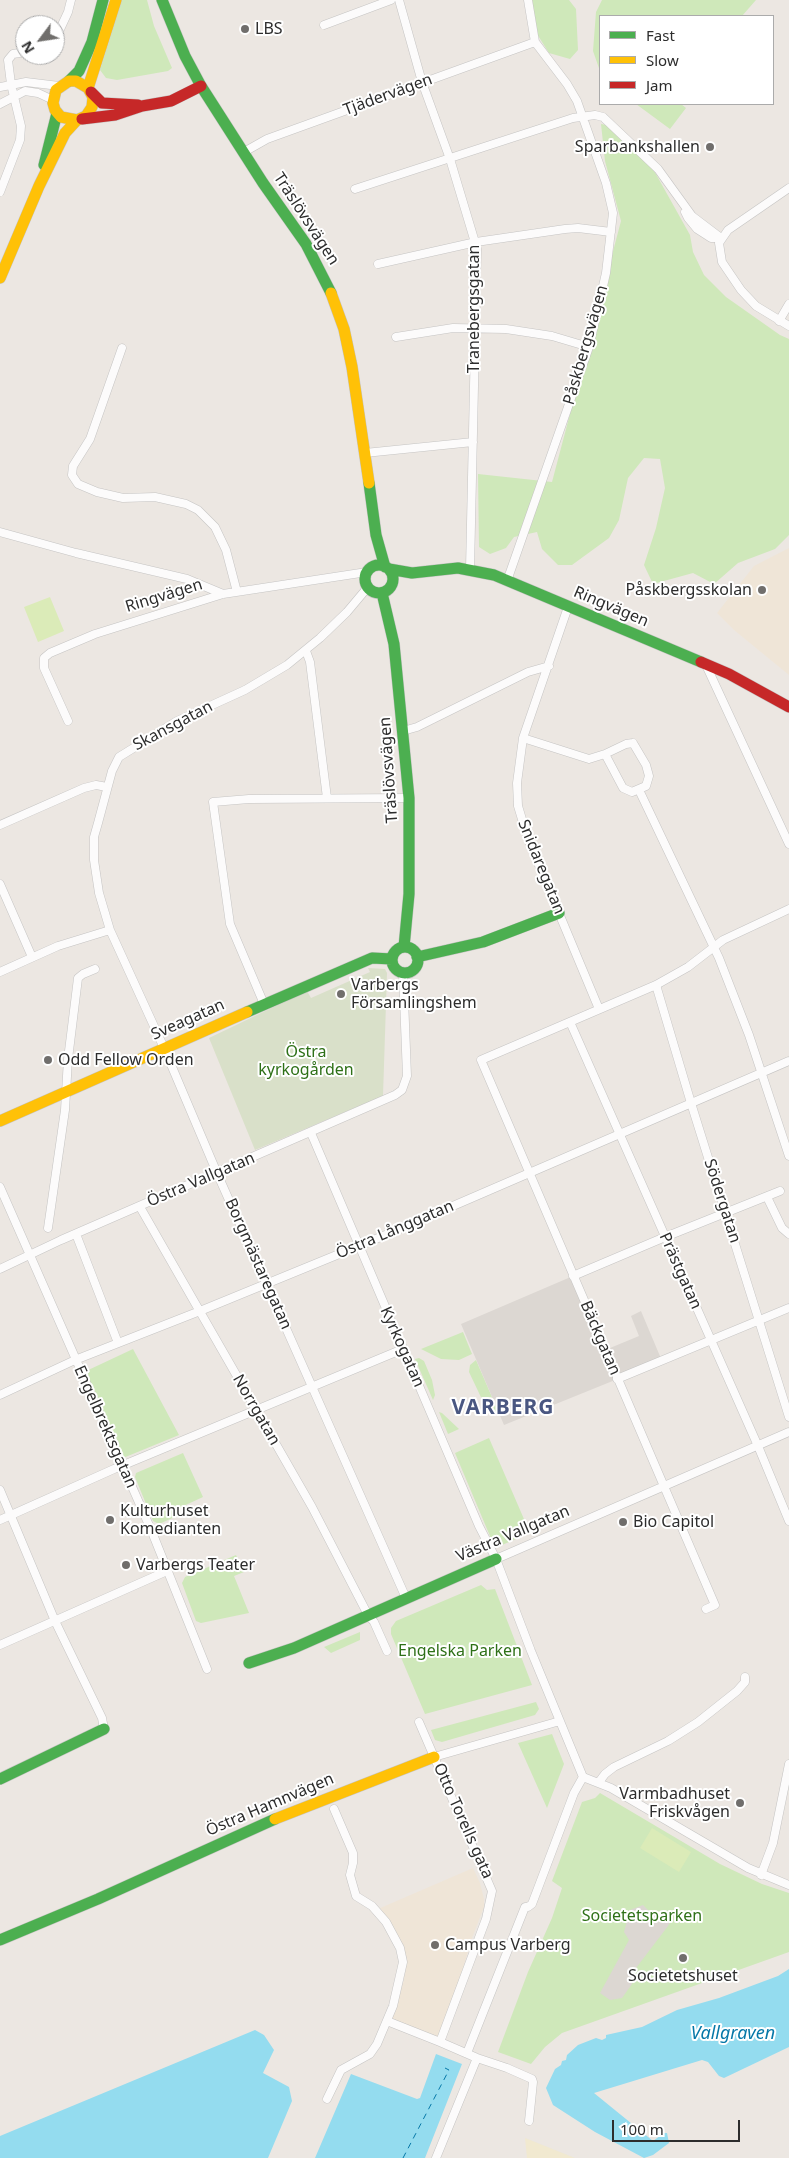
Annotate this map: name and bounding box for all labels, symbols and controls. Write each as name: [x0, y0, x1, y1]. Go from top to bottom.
north arrow: [15, 15, 65, 65]
legend: [599, 15, 774, 105]
place label: LBS: [255, 19, 283, 39]
marker: LBS: [239, 23, 251, 35]
text: Fast: [646, 25, 675, 45]
text: N: [16, 38, 39, 57]
text: Slow: [646, 50, 679, 70]
street label: Tjädervägen: [341, 70, 435, 120]
text: Jam: [646, 75, 673, 95]
place label: Sparbankshallen: [575, 137, 700, 157]
marker: Sparbankshallen: [704, 141, 716, 153]
street label: Träslövsvägen: [269, 169, 343, 269]
street label: Tranebergsgatan: [464, 245, 484, 373]
street label: Påskbergsvägen: [560, 283, 612, 407]
street label: Ringvägen: [123, 575, 205, 617]
place label: Påskbergsskolan: [625, 580, 752, 600]
street label: Ringvägen: [571, 583, 651, 631]
marker: Påskbergsskolan: [756, 584, 768, 596]
street label: Skansgatan: [130, 697, 216, 755]
street label: Träslövsvägen: [376, 716, 402, 824]
street label: Snidaregatan: [513, 817, 569, 917]
place label: Varbergs Församlingshem: [351, 975, 477, 1013]
marker: Varbergs Församlingshem: [335, 988, 347, 1000]
street label: Sveagatan: [148, 995, 228, 1045]
park label: Östra kyrkogården: [258, 1042, 354, 1080]
place label: Odd Fellow Orden: [58, 1050, 194, 1070]
marker: Odd Fellow Orden: [42, 1054, 54, 1066]
street label: Östra Vallgatan: [144, 1149, 258, 1211]
street label: Södergatan: [699, 1157, 745, 1245]
street label: Borgmästaregatan: [220, 1195, 296, 1333]
street label: Östra Långgatan: [333, 1197, 457, 1263]
street label: Prästgatan: [655, 1230, 705, 1312]
street label: Bäckgatan: [576, 1298, 624, 1378]
street label: Kyrkogatan: [376, 1304, 428, 1390]
street label: Engelbrektsgatan: [69, 1363, 141, 1491]
street label: Norrgatan: [228, 1371, 284, 1449]
district label: VARBERG: [451, 1395, 555, 1421]
place label: Kulturhuset Komedianten: [120, 1501, 221, 1539]
street label: Västra Vallgatan: [454, 1502, 572, 1566]
place label: Bio Capitol: [633, 1512, 714, 1532]
marker: Kulturhuset Komedianten: [104, 1514, 116, 1526]
marker: Bio Capitol: [617, 1516, 629, 1528]
place label: Varbergs Teater: [136, 1555, 255, 1575]
marker: Varbergs Teater: [120, 1559, 132, 1571]
park label: Engelska Parken: [398, 1641, 522, 1661]
street label: Otto Torells gata: [429, 1760, 497, 1882]
street label: Östra Hamnvägen: [203, 1769, 337, 1841]
place label: Varmbadhuset Friskvågen: [619, 1784, 730, 1822]
marker: Varmbadhuset Friskvågen: [734, 1797, 746, 1809]
park label: Societetsparken: [582, 1906, 702, 1926]
place label: Campus Varberg: [445, 1935, 571, 1955]
marker: Campus Varberg: [429, 1939, 441, 1951]
marker: Societetshuset: [677, 1952, 689, 1964]
place label: Societetshuset: [628, 1966, 738, 1986]
water label: Vallgraven: [691, 2023, 775, 2045]
scale bar: [614, 2110, 742, 2142]
text: 100 m: [620, 2119, 664, 2139]

